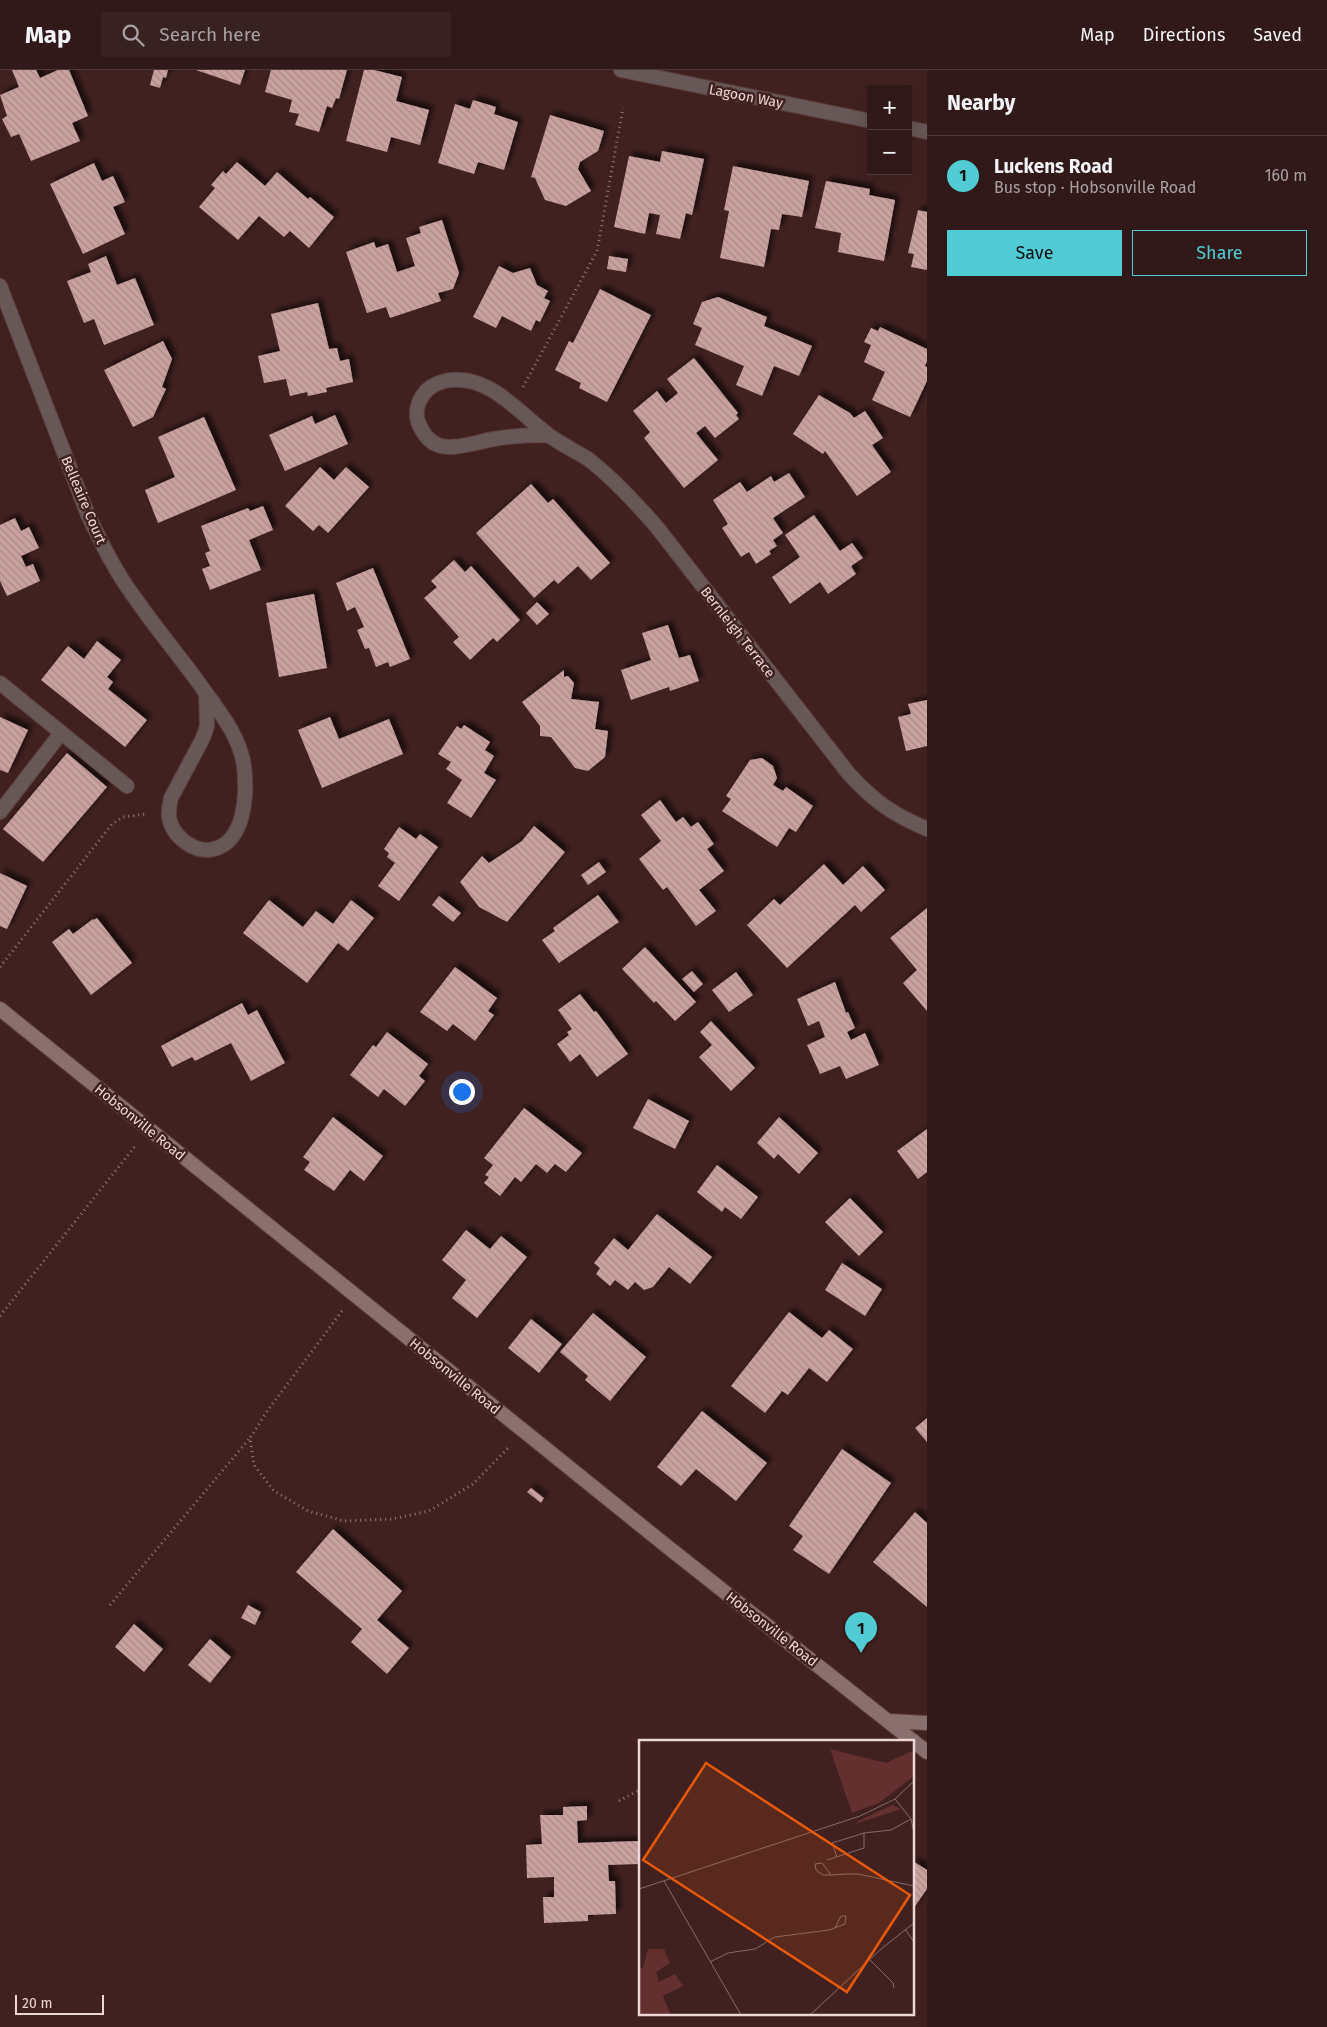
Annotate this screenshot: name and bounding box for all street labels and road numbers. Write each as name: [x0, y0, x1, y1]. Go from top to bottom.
street label: Lagoon Way: [707, 81, 784, 112]
street label: Belleaire Court: [57, 454, 110, 548]
street label: Bernleigh Terrace: [697, 583, 778, 681]
street label: Hobsonville Road: [91, 1081, 188, 1164]
street label: Hobsonville Road: [406, 1335, 503, 1418]
street label: Hobsonville Road: [723, 1588, 821, 1670]

